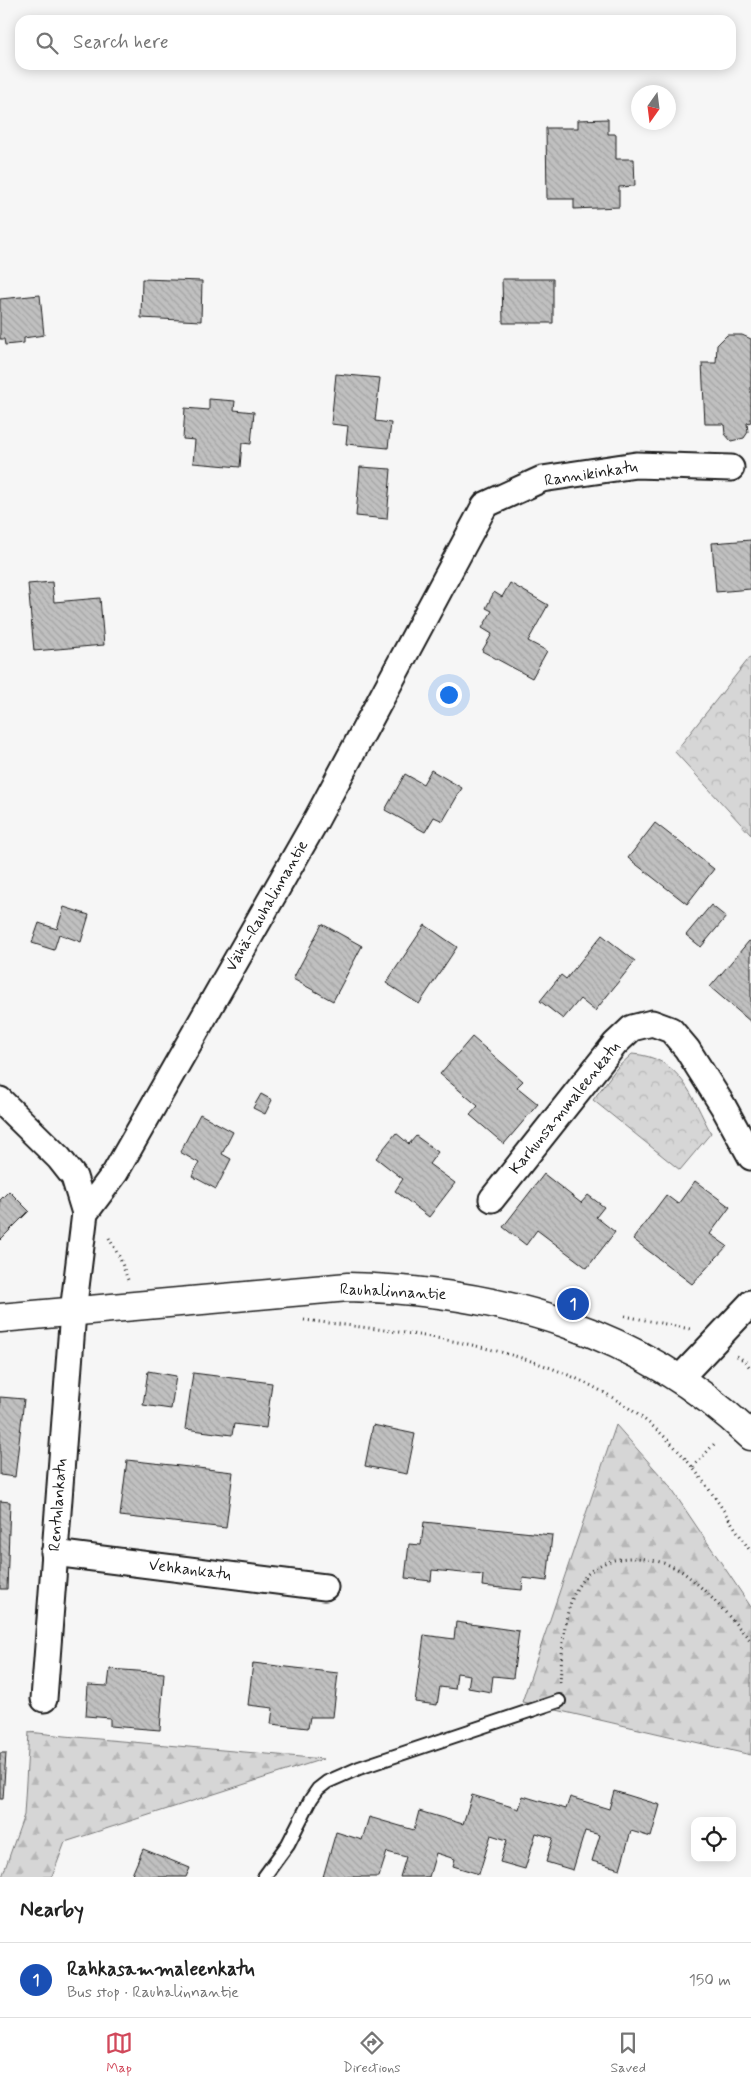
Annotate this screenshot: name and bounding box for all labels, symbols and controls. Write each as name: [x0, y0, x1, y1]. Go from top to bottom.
search box: [15, 15, 736, 70]
icon: search: [33, 29, 61, 57]
text: Search here: [73, 30, 169, 55]
north arrow: [631, 85, 676, 130]
street label: Rannikinkatu: [543, 456, 640, 492]
your location: [436, 682, 462, 708]
street label: Vähä-Rauhalinnantie: [221, 836, 313, 976]
street label: Karhunsammaleenkatu: [505, 1037, 626, 1179]
street label: Rauhalinnantie: [339, 1279, 447, 1305]
pin: 1: [557, 1285, 589, 1323]
street label: Rentulankatu: [44, 1457, 72, 1552]
street label: Vehkankatu: [148, 1555, 233, 1586]
map controls: [691, 1817, 736, 1862]
button: locate: [691, 1817, 736, 1862]
text: Nearby: [20, 1896, 84, 1924]
text: Rahkasammaleenkatu: [67, 1957, 255, 1982]
text: 1: [32, 1970, 40, 1991]
text: 150 m: [689, 1970, 731, 1991]
text: Bus stop · Rauhalinnantie: [67, 1982, 239, 2003]
tab: Map: [105, 2029, 133, 2077]
tab: Directions: [343, 2029, 401, 2077]
tab: Saved: [611, 2029, 646, 2077]

